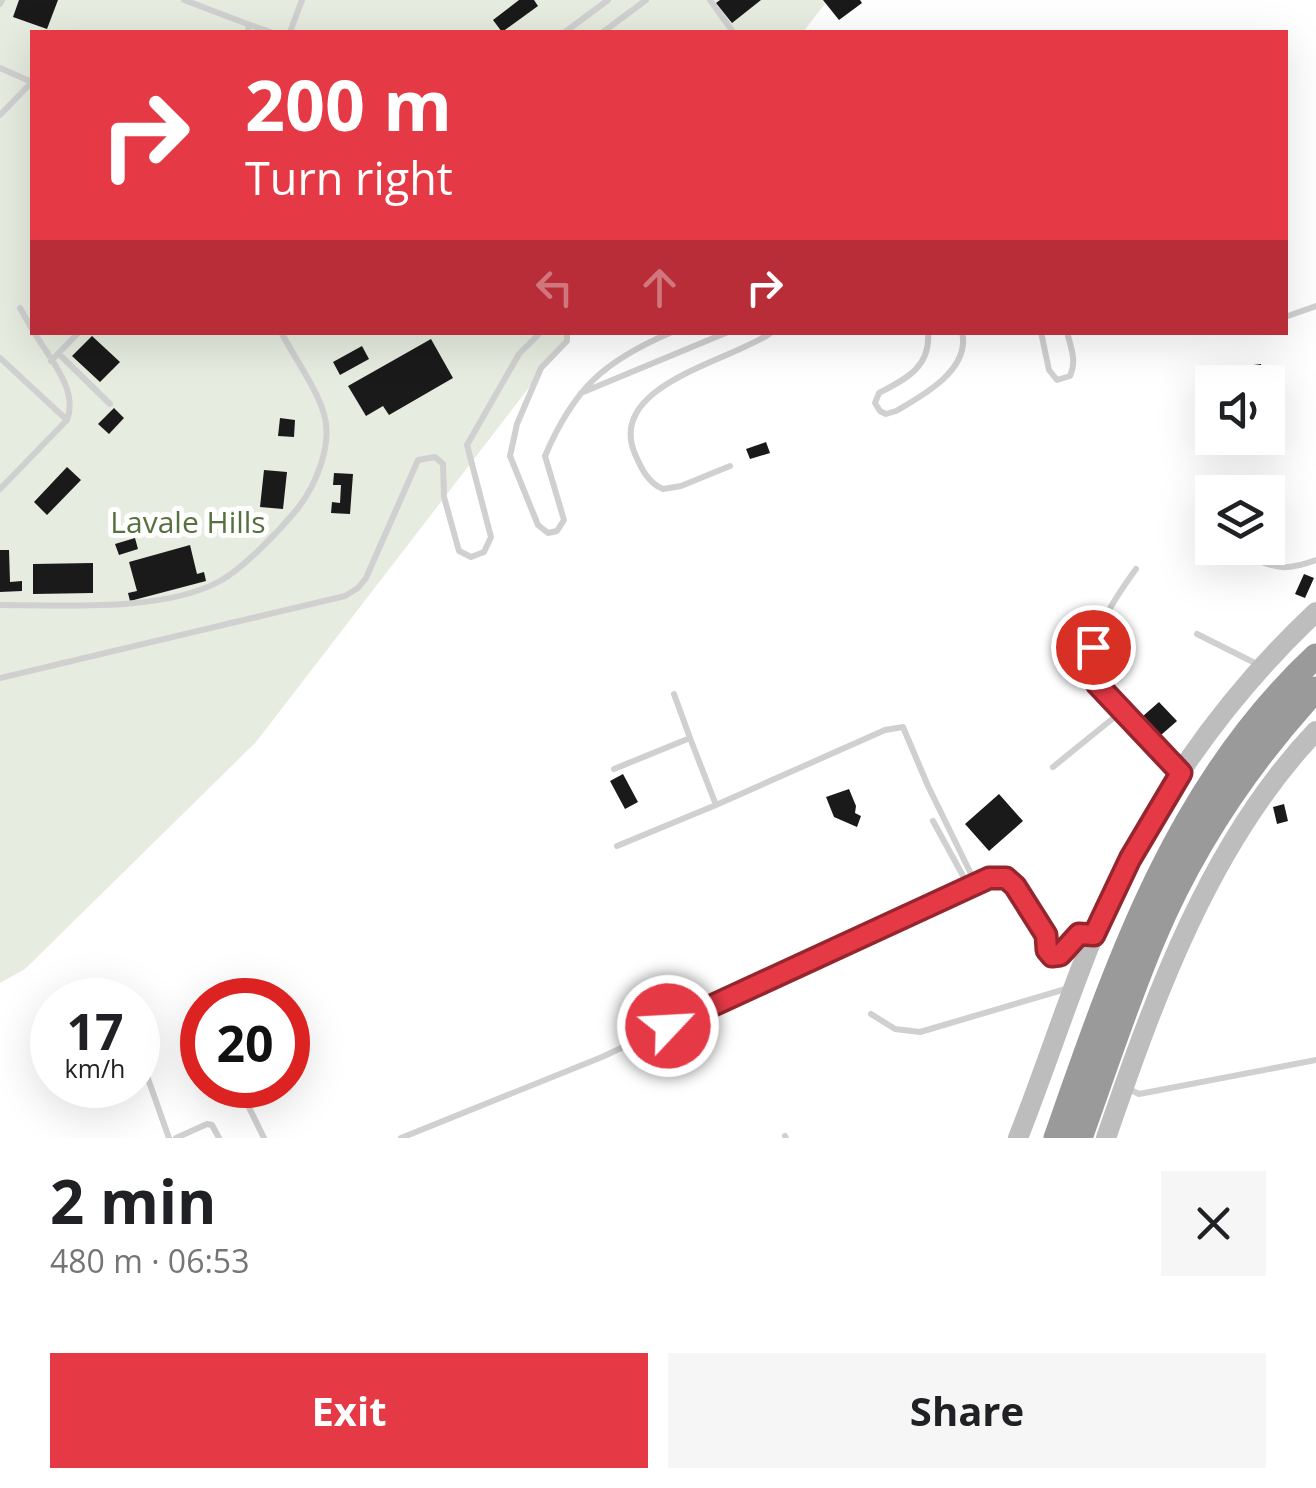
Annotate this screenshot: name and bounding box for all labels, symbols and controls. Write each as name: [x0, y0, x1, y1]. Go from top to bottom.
text: 200 m: [245, 56, 452, 152]
icon: right: [80, 70, 210, 200]
text: Turn right: [245, 147, 453, 208]
icon: left: [527, 260, 582, 315]
icon: ahead: [632, 260, 687, 315]
icon: right: [737, 260, 792, 315]
map controls: [1195, 365, 1285, 565]
button: sound: [1195, 365, 1285, 455]
button: layers: [1195, 475, 1285, 565]
park label: Lavale Hills: [110, 501, 266, 542]
pin: [1051, 605, 1136, 690]
icon: arrive: [1066, 620, 1121, 675]
position arrow: [616, 974, 720, 1078]
speed limit sign: 20: [180, 978, 310, 1108]
text: 17: [66, 997, 124, 1065]
text: km/h: [65, 1051, 125, 1085]
text: 2 min: [50, 1160, 217, 1242]
button: close: [1161, 1171, 1266, 1276]
text: 480 m · 06:53: [50, 1239, 249, 1282]
button: Exit: [50, 1353, 648, 1468]
button: Share: [668, 1353, 1266, 1468]

